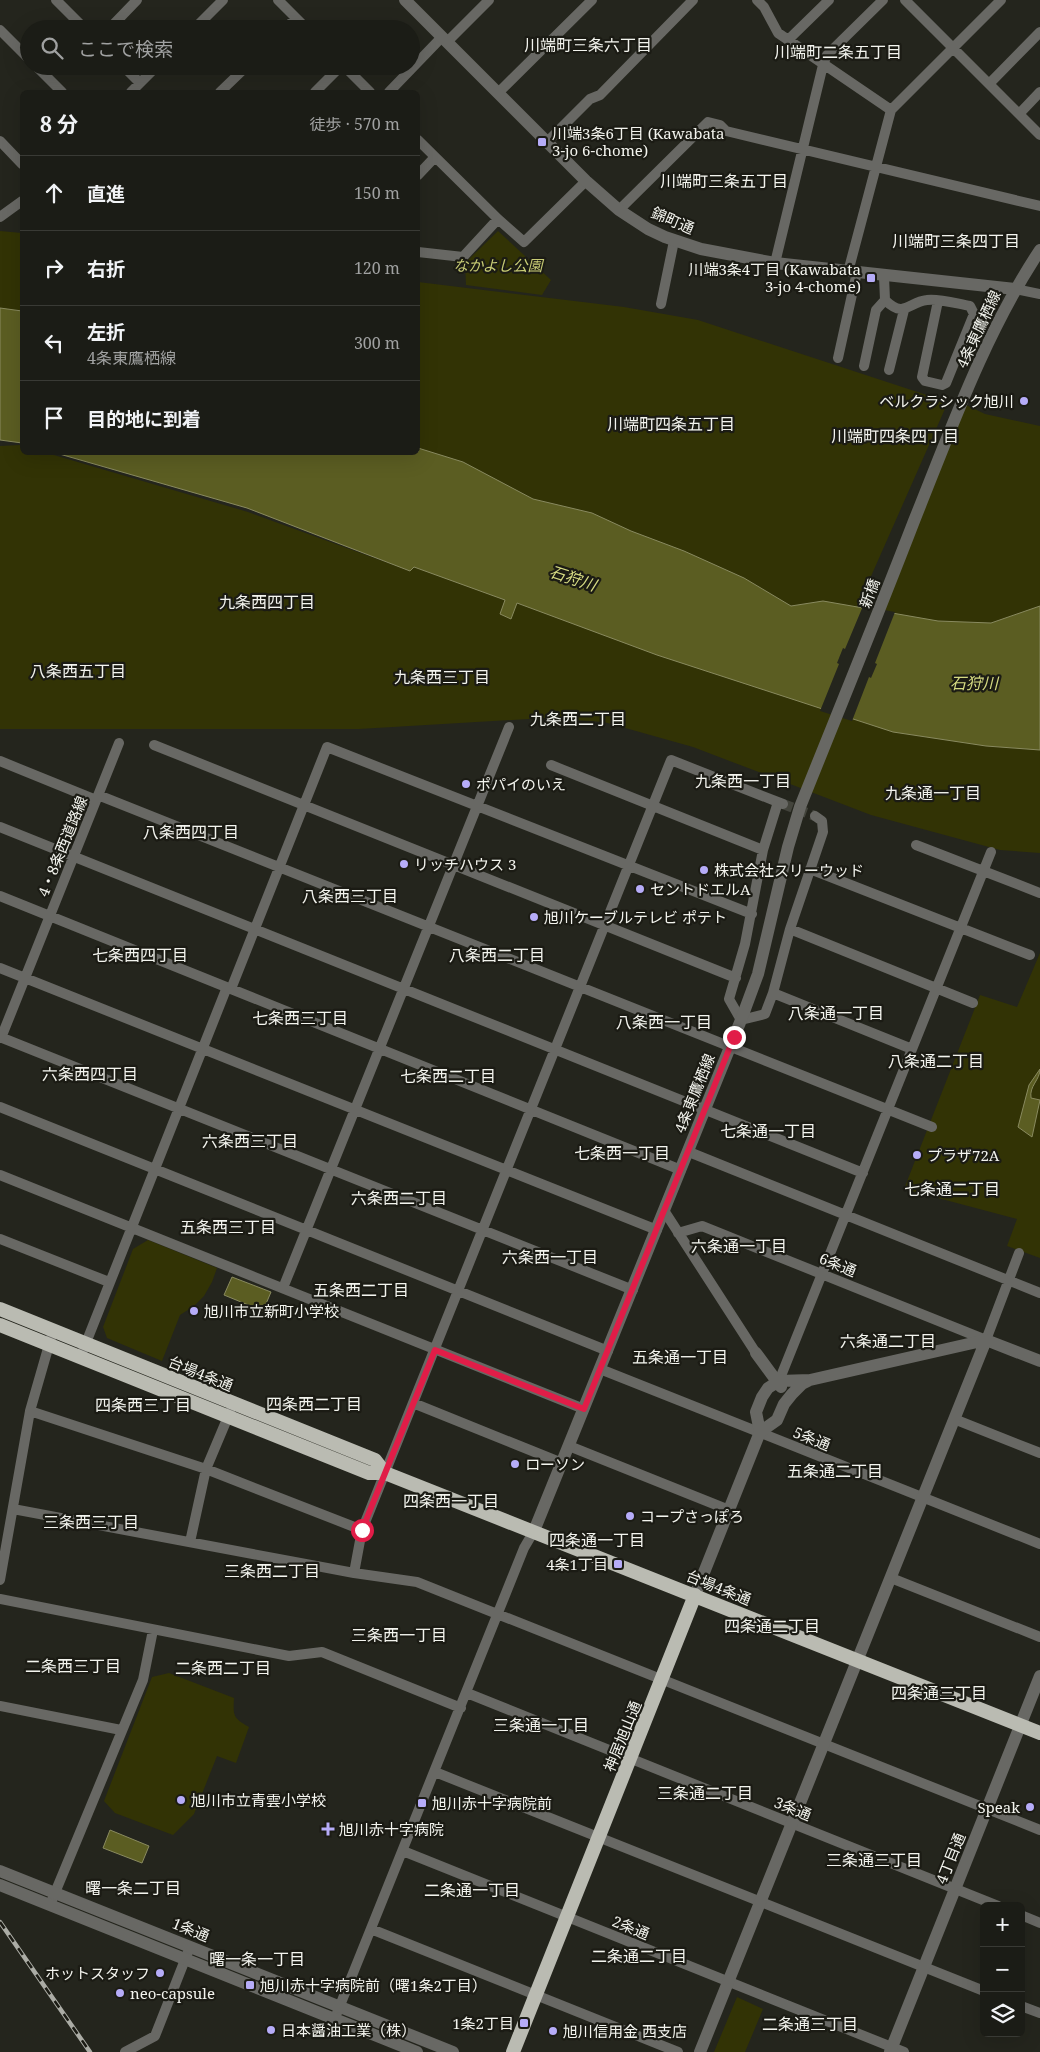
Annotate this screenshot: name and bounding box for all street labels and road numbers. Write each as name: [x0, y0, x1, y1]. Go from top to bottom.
street label: 錦町通: [648, 202, 698, 238]
street label: 4条東鷹栖線: [951, 287, 1005, 371]
street label: 新橋: [854, 575, 884, 611]
street label: 4・8条西道路線: [33, 793, 91, 899]
street label: 4条東鷹栖線: [669, 1051, 719, 1135]
street label: 6条通: [816, 1248, 860, 1280]
street label: 台場4条通: [166, 1351, 236, 1395]
street label: 5条通: [790, 1422, 834, 1454]
street label: 台場4条通: [684, 1565, 754, 1609]
street label: 神居旭山通: [599, 1697, 645, 1775]
street label: 3条通: [771, 1792, 815, 1824]
street label: 4丁目通: [931, 1830, 969, 1886]
street label: 2条通: [609, 1911, 653, 1943]
street label: 1条通: [169, 1913, 213, 1945]

